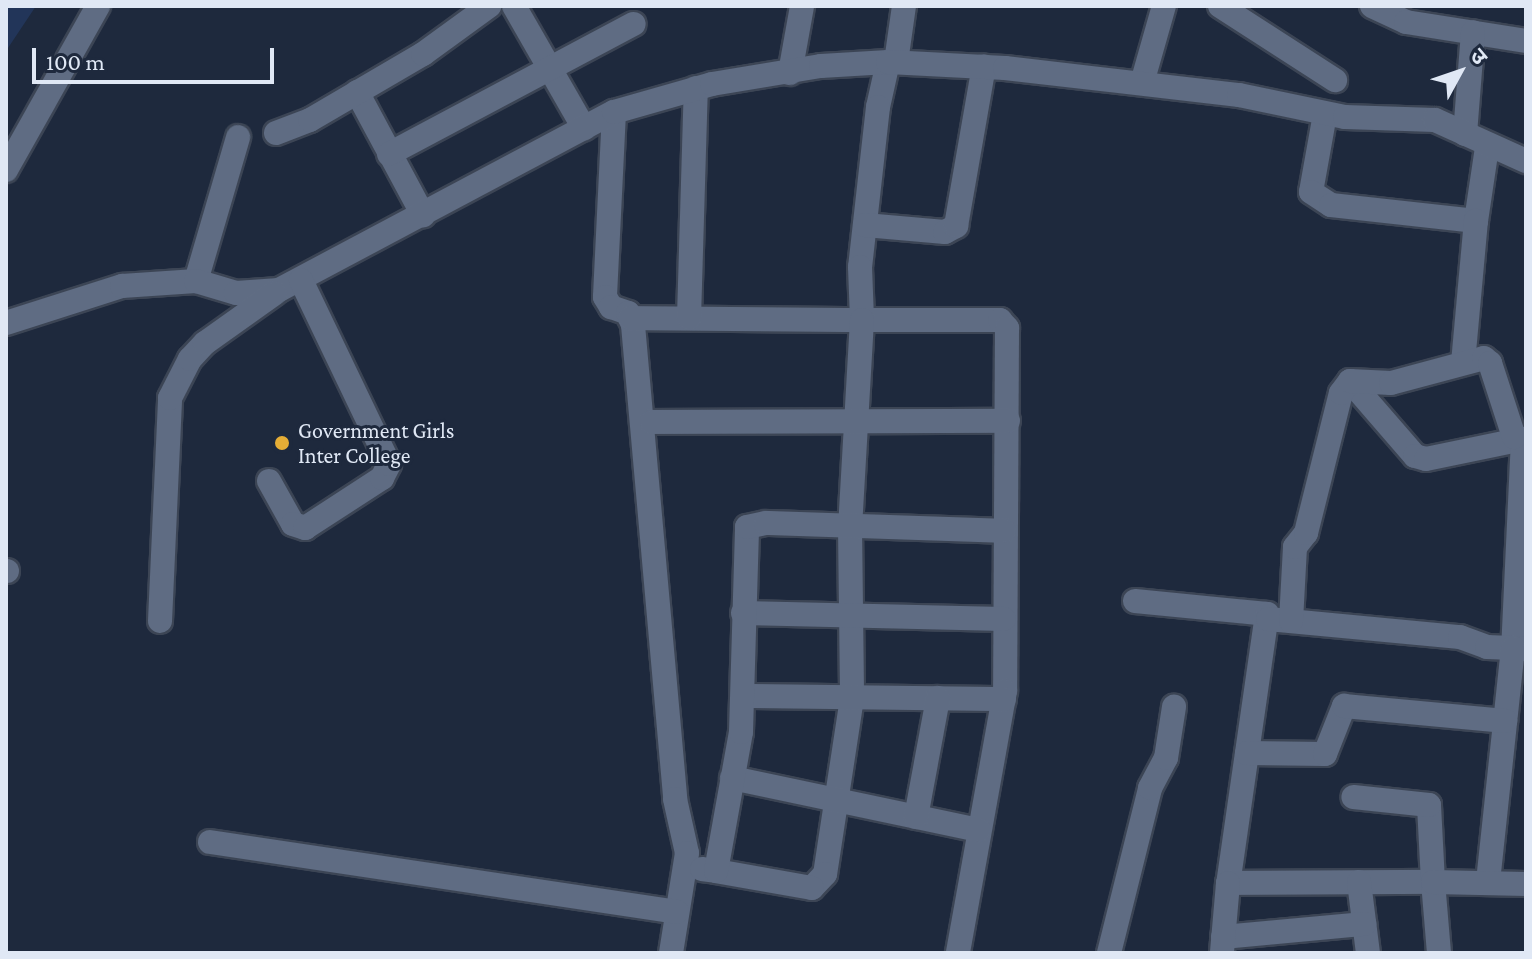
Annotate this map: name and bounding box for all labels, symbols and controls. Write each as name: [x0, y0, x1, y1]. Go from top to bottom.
scale bar: [36, 32, 278, 82]
north arrow: [1420, 32, 1500, 112]
text: उ: [1465, 43, 1492, 69]
text: 100 m: [46, 48, 105, 75]
place label: Government Girls Inter College: [298, 417, 454, 468]
marker: Government Girls Inter College: [273, 434, 291, 452]

